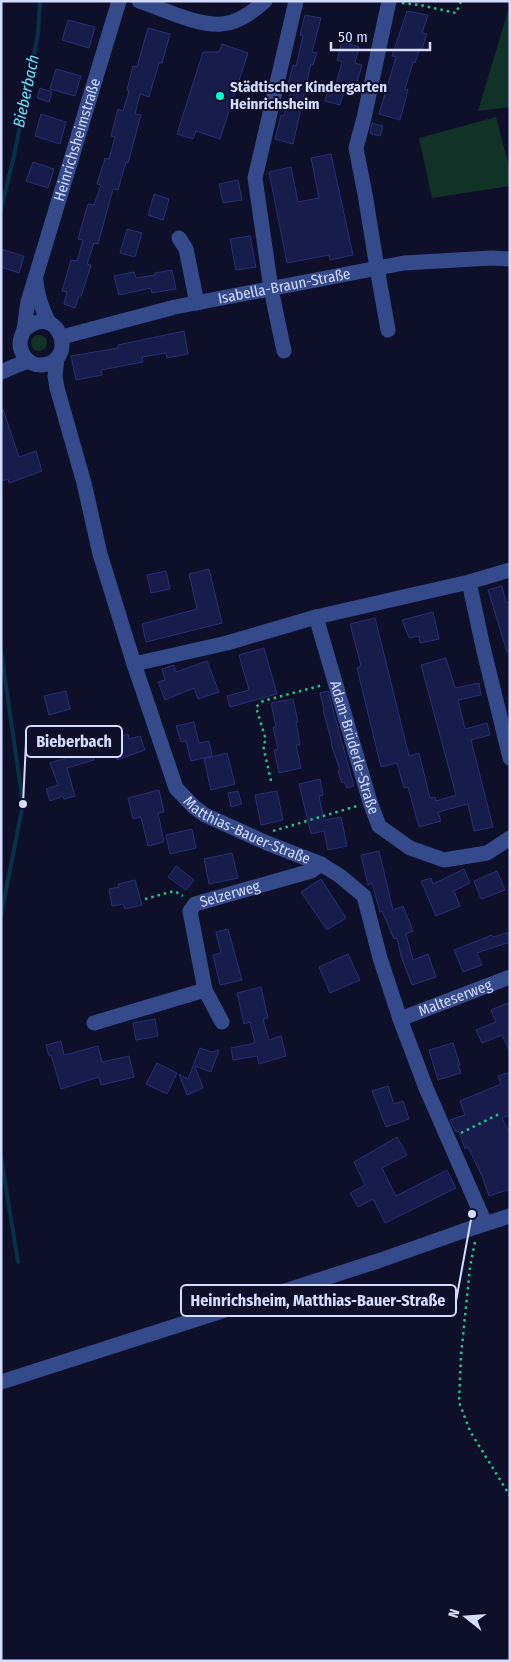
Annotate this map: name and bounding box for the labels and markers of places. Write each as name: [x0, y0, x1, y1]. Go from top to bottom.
place label: Städtischer Kindergarten Heinrichsheim: [230, 78, 387, 113]
marker: Städtischer Kindergarten Heinrichsheim: [214, 90, 226, 102]
callout: Bieberbach: [26, 726, 122, 757]
callout: Heinrichsheim, Matthias-Bauer-Straße: [181, 1285, 456, 1316]

